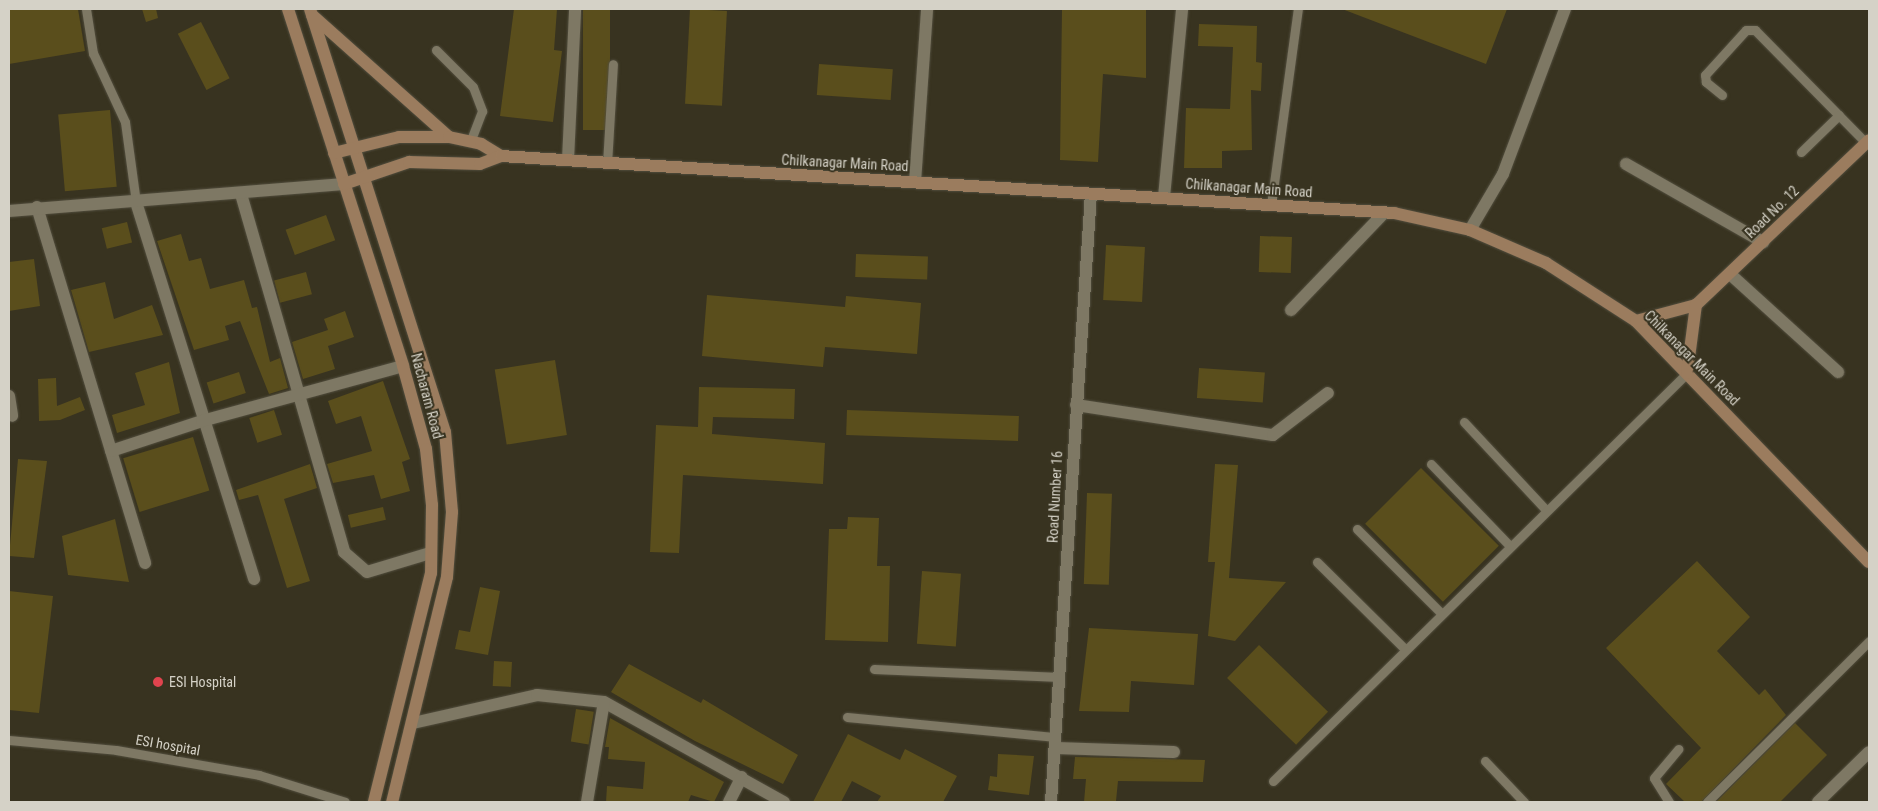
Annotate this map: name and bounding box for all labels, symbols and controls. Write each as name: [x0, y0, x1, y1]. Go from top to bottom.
street label: Chilkanagar Main Road: [781, 151, 909, 175]
street label: Chilkanagar Main Road: [1185, 175, 1313, 201]
street label: Road No. 12: [1742, 182, 1802, 242]
street label: Chilkanagar Main Road: [1641, 307, 1743, 409]
street label: Nacharam Road: [408, 351, 446, 441]
street label: Road Number 16: [1044, 451, 1066, 543]
place label: ESI Hospital: [169, 674, 236, 690]
marker: ESI Hospital: [151, 675, 165, 689]
street label: ESI hospital: [134, 731, 202, 759]

